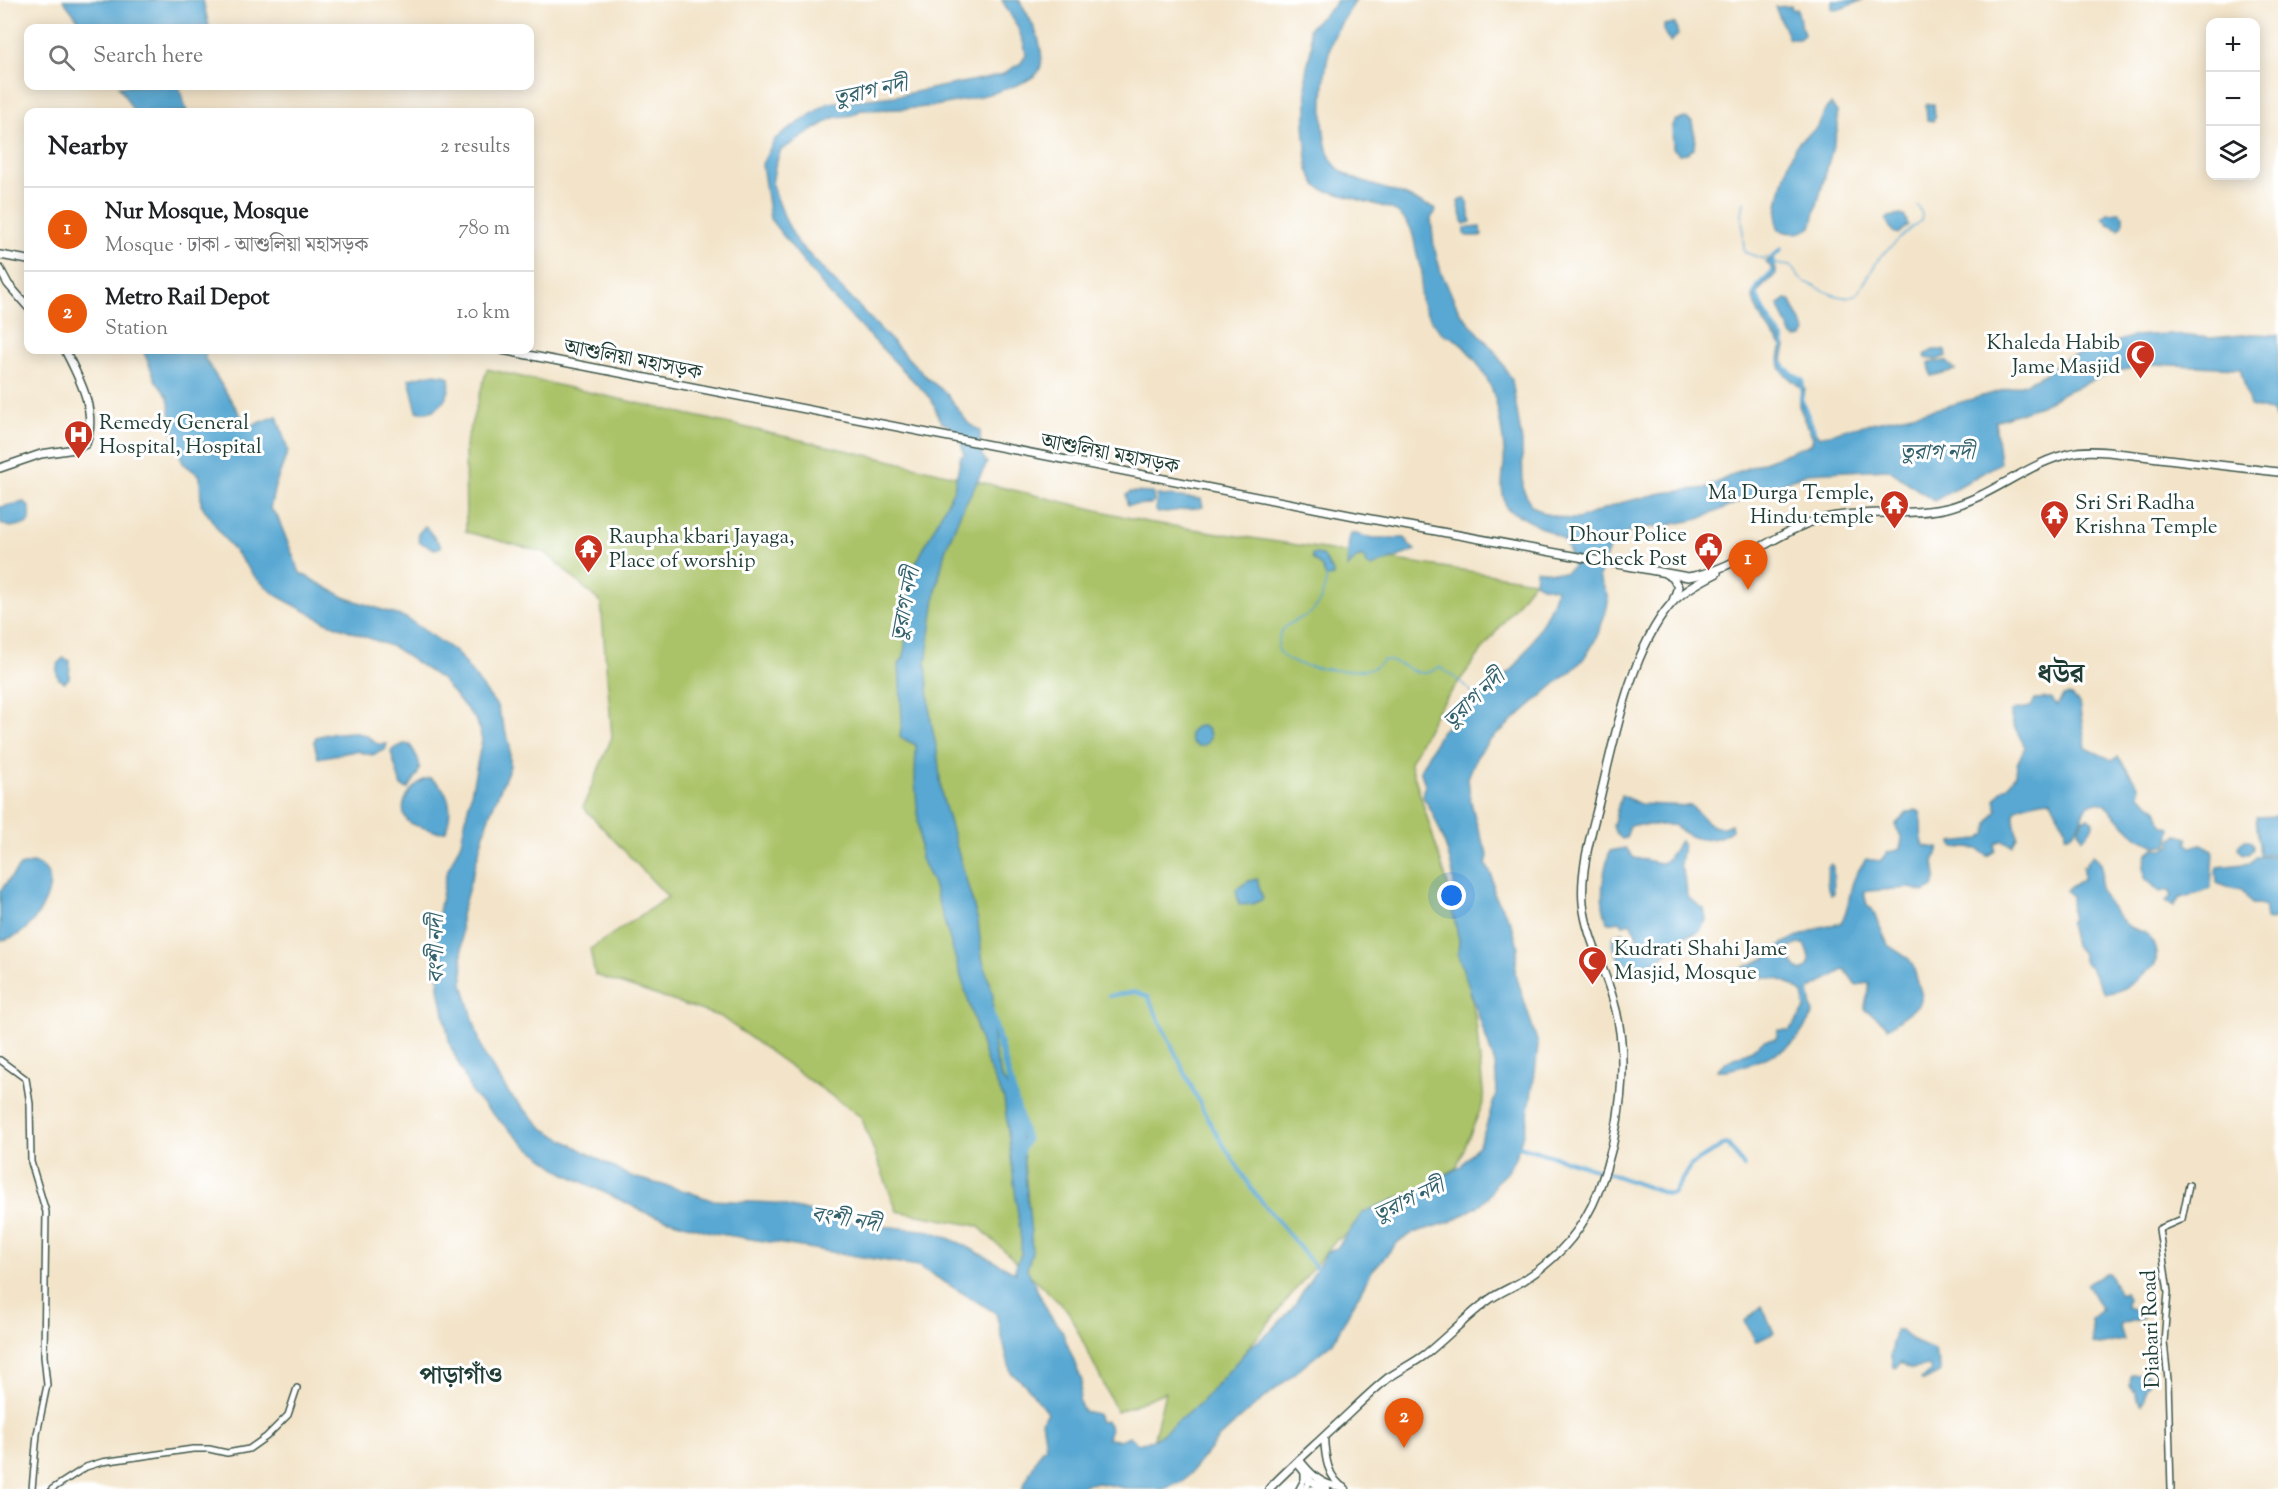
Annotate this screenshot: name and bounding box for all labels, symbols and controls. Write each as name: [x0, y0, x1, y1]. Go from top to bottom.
map controls: [2206, 18, 2260, 180]
button: +: [2206, 18, 2260, 72]
search box: [24, 24, 534, 90]
icon: search: [45, 41, 78, 74]
text: Search here: [93, 41, 203, 73]
water label: তুরাগ নদী: [831, 69, 913, 116]
button: −: [2206, 72, 2260, 126]
button: layers: [2206, 126, 2260, 180]
text: Nearby: [48, 129, 128, 166]
text: 2 results: [440, 133, 510, 162]
text: Nur Mosque, Mosque: [105, 197, 309, 229]
text: 1: [64, 215, 71, 244]
text: 780 m: [459, 215, 510, 244]
text: Mosque · ঢাকা - আশুলিয়া মহাসড়ক: [105, 232, 368, 261]
text: Metro Rail Depot: [105, 283, 270, 315]
text: 2: [63, 299, 72, 328]
text: 1.0 km: [456, 299, 510, 328]
text: Station: [105, 315, 168, 344]
place label: Khaleda Habib Jame Masjid: [1987, 329, 2120, 383]
street label: আশুলিয়া মহাসড়ক: [560, 333, 705, 389]
mosque icon: Khaleda Habib Jame Masjid: [2125, 338, 2157, 380]
place label: Remedy General Hospital, Hospital: [99, 409, 262, 463]
hospital icon: Remedy General Hospital, Hospital: [62, 418, 94, 460]
street label: আশুলিয়া মহাসড়ক: [1037, 427, 1182, 483]
water label: তুরাগ নদী: [1900, 438, 1977, 470]
place label: Ma Durga Temple, Hindu temple: [1708, 479, 1874, 533]
temple icon: Ma Durga Temple, Hindu temple: [1879, 488, 1911, 530]
place label: Sri Sri Radha Krishna Temple: [2075, 489, 2218, 543]
temple icon: Sri Sri Radha Krishna Temple: [2038, 498, 2070, 540]
place label: Dhour Police Check Post: [1569, 521, 1687, 575]
place label: Raupha kbari Jayaga, Place of worship: [609, 523, 795, 577]
public building icon: Dhour Police Check Post: [1692, 530, 1724, 572]
temple icon: Raupha kbari Jayaga, Place of worship: [572, 532, 604, 574]
pin: 1: [1728, 540, 1768, 590]
water label: তুরাগ নদী: [884, 562, 930, 644]
district label: ধউর: [2038, 656, 2086, 695]
water label: তুরাগ নদী: [1437, 661, 1515, 737]
your location: [1437, 881, 1466, 910]
water label: বংশী নদী: [422, 912, 454, 984]
place label: Kudrati Shahi Jame Masjid, Mosque: [1614, 935, 1787, 989]
mosque icon: Kudrati Shahi Jame Masjid, Mosque: [1577, 944, 1609, 986]
water label: তুরাগ নদী: [1369, 1170, 1452, 1232]
water label: বংশী নদী: [809, 1200, 885, 1243]
street label: Diabari Road: [2135, 1269, 2169, 1389]
district label: পাড়াগাঁও: [420, 1360, 502, 1394]
pin: 2: [1384, 1398, 1424, 1448]

